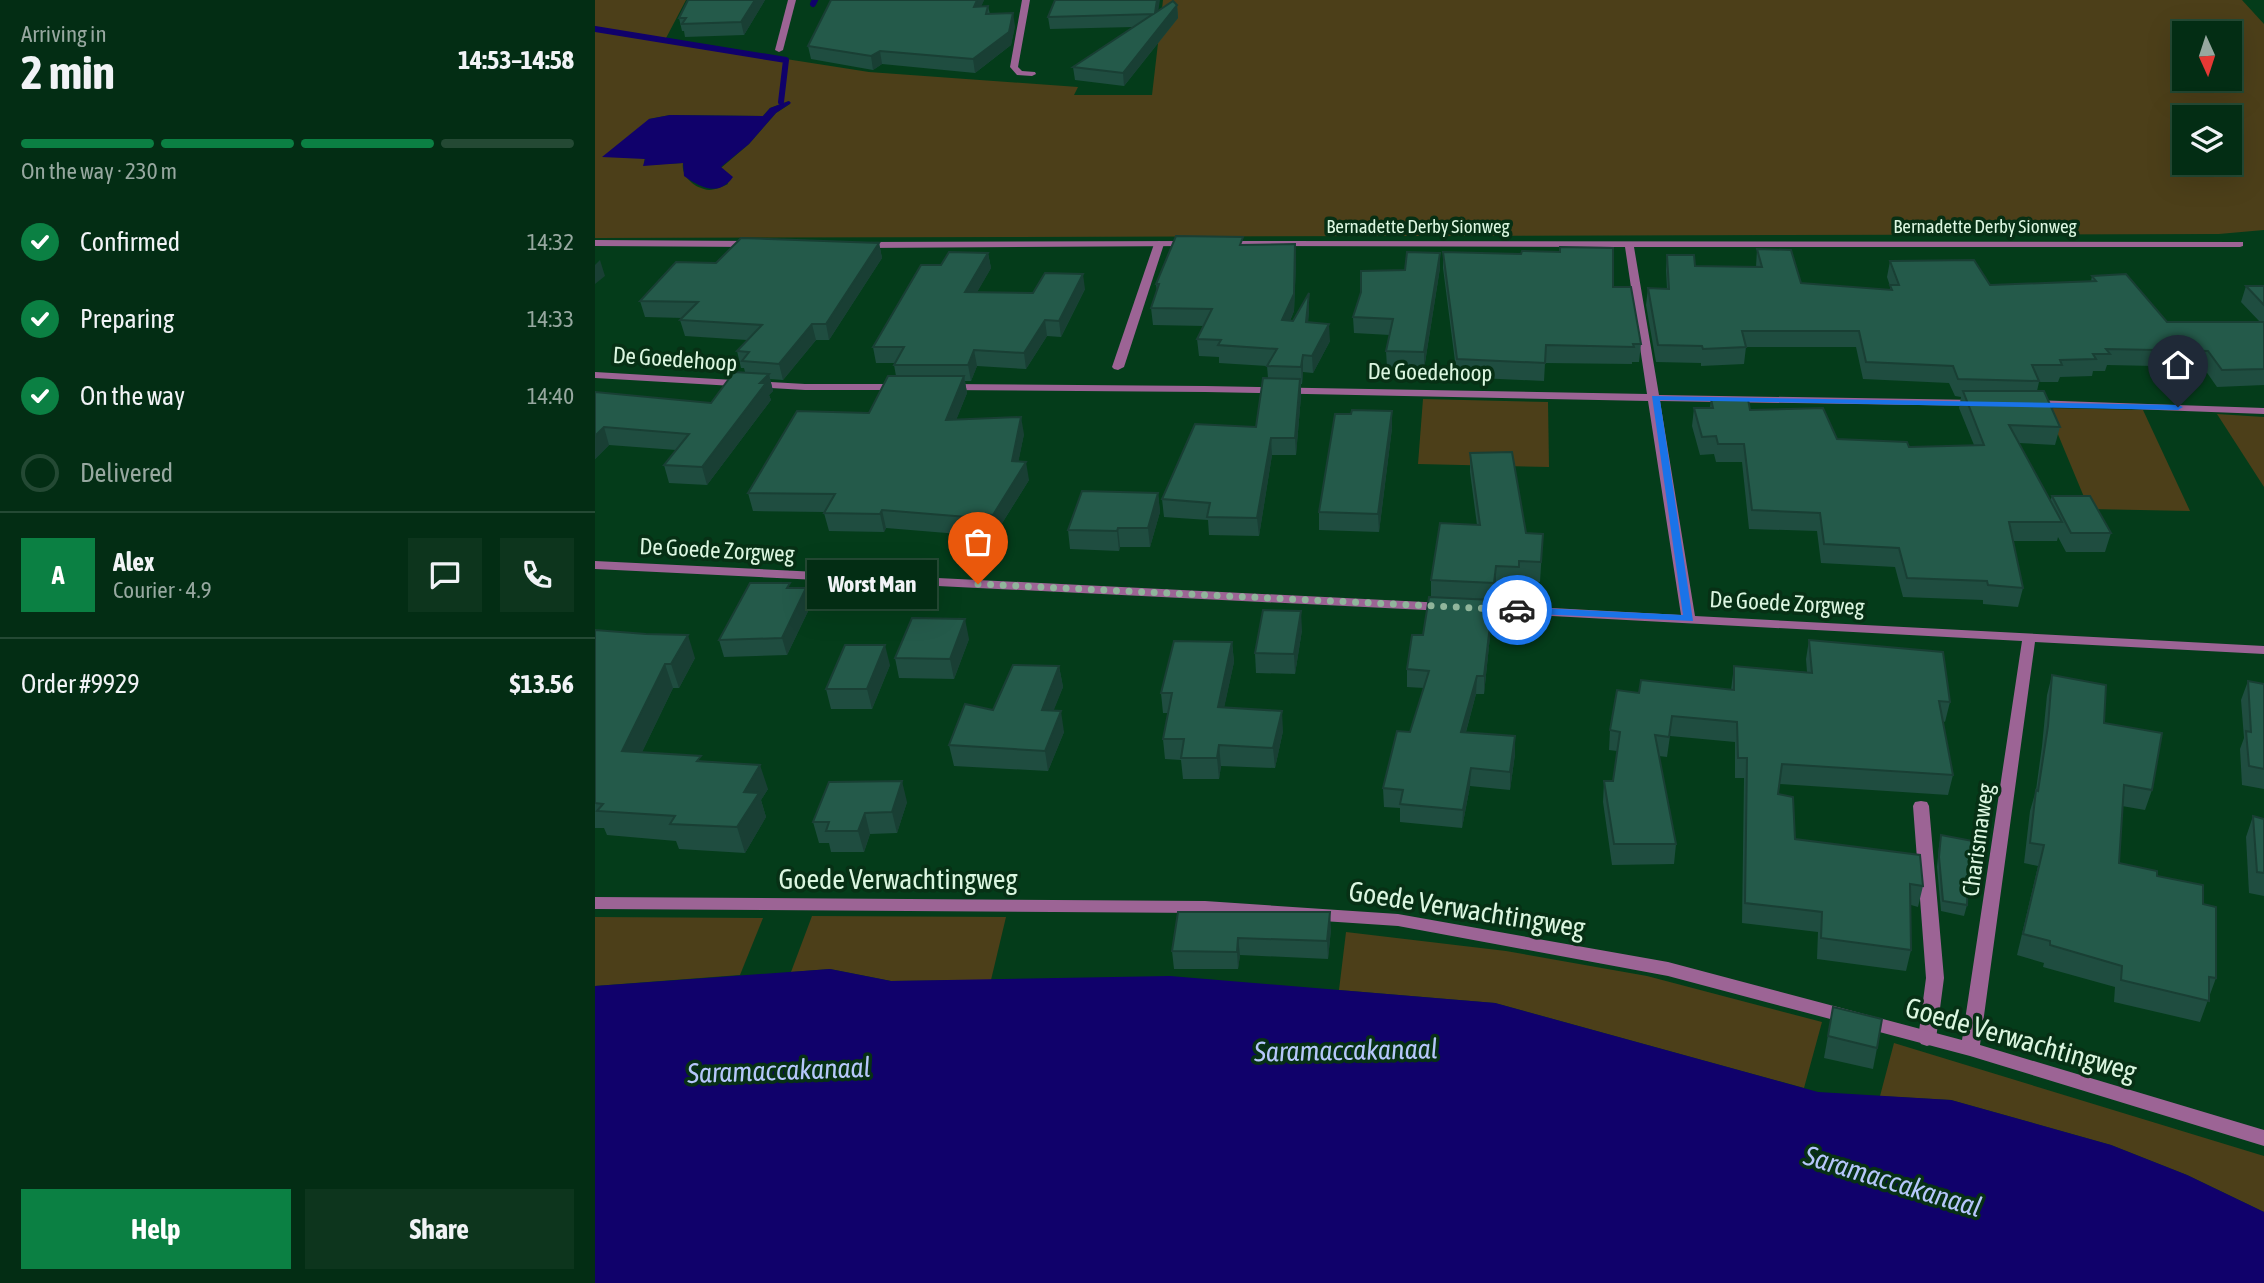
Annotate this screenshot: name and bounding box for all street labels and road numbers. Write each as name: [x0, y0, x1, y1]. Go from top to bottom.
street label: Bernadette Derby Sionweg: [1326, 215, 1511, 237]
street label: Bernadette Derby Sionweg: [1893, 215, 2078, 237]
street label: De Goedehoop: [612, 342, 738, 376]
street label: De Goedehoop: [1367, 358, 1493, 386]
street label: De Goede Zorgweg: [639, 533, 795, 567]
street label: De Goede Zorgweg: [1709, 586, 1865, 620]
street label: Charismaweg: [1957, 782, 1999, 898]
street label: Goede Verwachtingweg: [779, 863, 1017, 895]
street label: Goede Verwachtingweg: [1346, 875, 1588, 943]
street label: Goede Verwachtingweg: [1902, 991, 2140, 1087]

